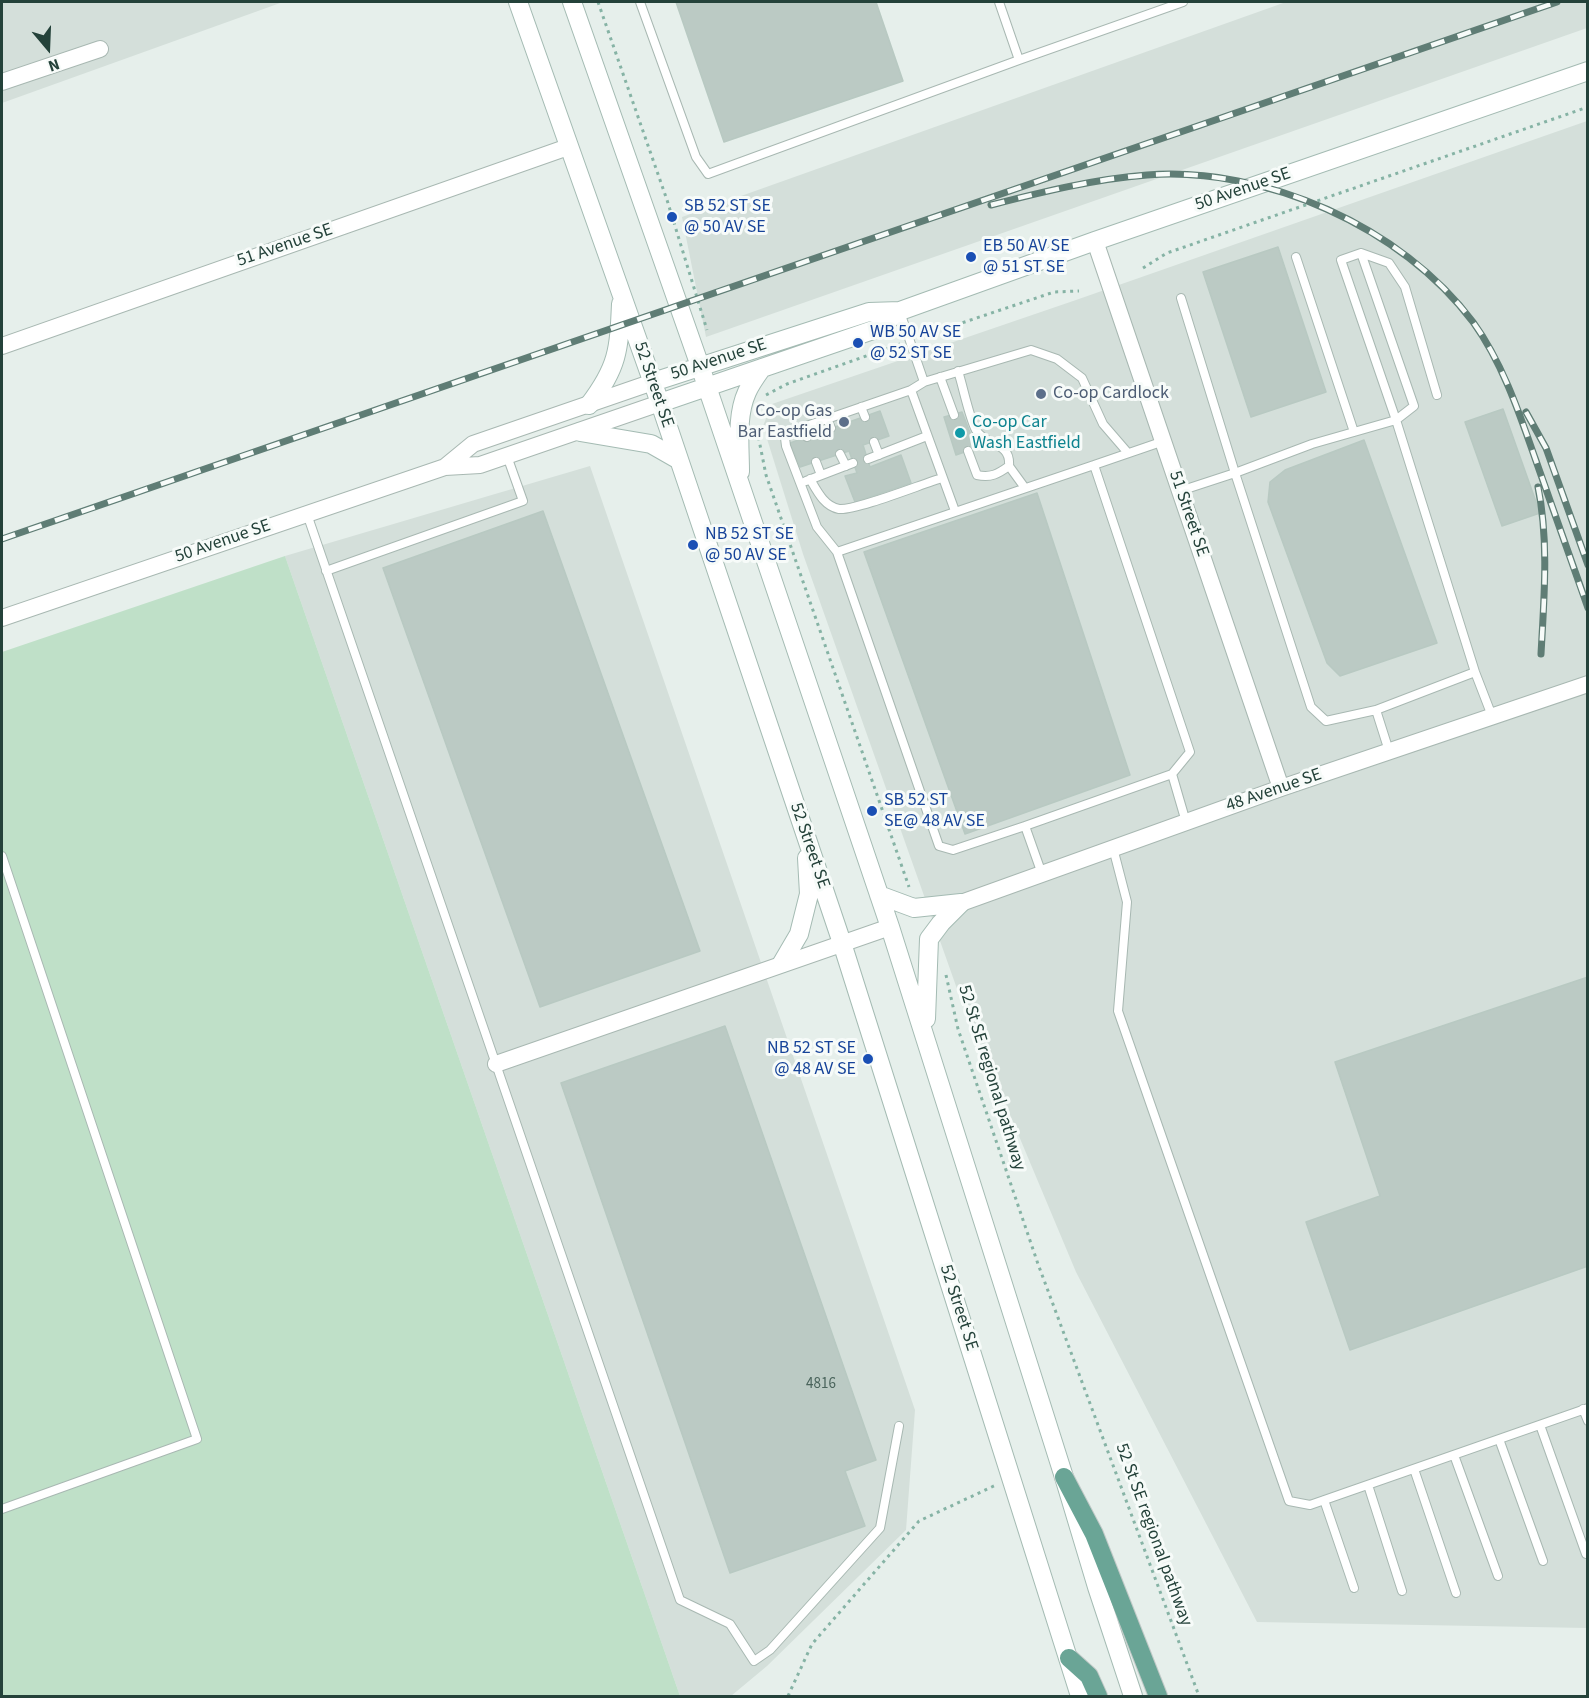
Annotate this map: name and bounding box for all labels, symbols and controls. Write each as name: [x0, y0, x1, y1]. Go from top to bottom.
north arrow: [18, 18, 78, 78]
text: N: [45, 53, 62, 77]
street label: 50 Avenue SE: [1192, 164, 1294, 216]
place label: SB 52 ST SE @ 50 AV SE: [684, 196, 771, 238]
marker: SB 52 ST SE @ 50 AV SE: [665, 210, 679, 224]
street label: 51 Avenue SE: [234, 220, 336, 272]
place label: EB 50 AV SE @ 51 ST SE: [983, 236, 1070, 278]
marker: EB 50 AV SE @ 51 ST SE: [964, 250, 978, 264]
place label: WB 50 AV SE @ 52 ST SE: [870, 322, 961, 364]
street label: 50 Avenue SE: [668, 334, 770, 386]
marker: WB 50 AV SE @ 52 ST SE: [851, 336, 865, 350]
street label: 52 Street SE: [628, 339, 678, 431]
place label: Co-op Cardlock: [1053, 383, 1169, 405]
marker: Co-op Cardlock: [1034, 387, 1048, 401]
place label: Co-op Gas Bar Eastfield: [738, 401, 832, 444]
place label: Co-op Car Wash Eastfield: [972, 412, 1081, 454]
marker: Co-op Gas Bar Eastfield: [837, 415, 851, 429]
marker: Co-op Car Wash Eastfield: [953, 426, 967, 440]
street label: 51 Street SE: [1163, 468, 1213, 560]
street label: 50 Avenue SE: [172, 516, 274, 568]
place label: NB 52 ST SE @ 50 AV SE: [705, 524, 794, 566]
marker: NB 52 ST SE @ 50 AV SE: [686, 538, 700, 552]
street label: 48 Avenue SE: [1223, 765, 1325, 817]
place label: SB 52 ST SE@ 48 AV SE: [884, 790, 985, 832]
street label: 52 Street SE: [784, 800, 834, 892]
marker: SB 52 ST SE@ 48 AV SE: [865, 804, 879, 818]
street label: 52 St SE regional pathway: [952, 983, 1030, 1173]
place label: NB 52 ST SE @ 48 AV SE: [767, 1038, 856, 1080]
marker: NB 52 ST SE @ 48 AV SE: [861, 1052, 875, 1066]
street label: 52 Street SE: [934, 1262, 982, 1354]
house number: 4816: [806, 1376, 836, 1394]
street label: 52 St SE regional pathway: [1110, 1441, 1196, 1629]

